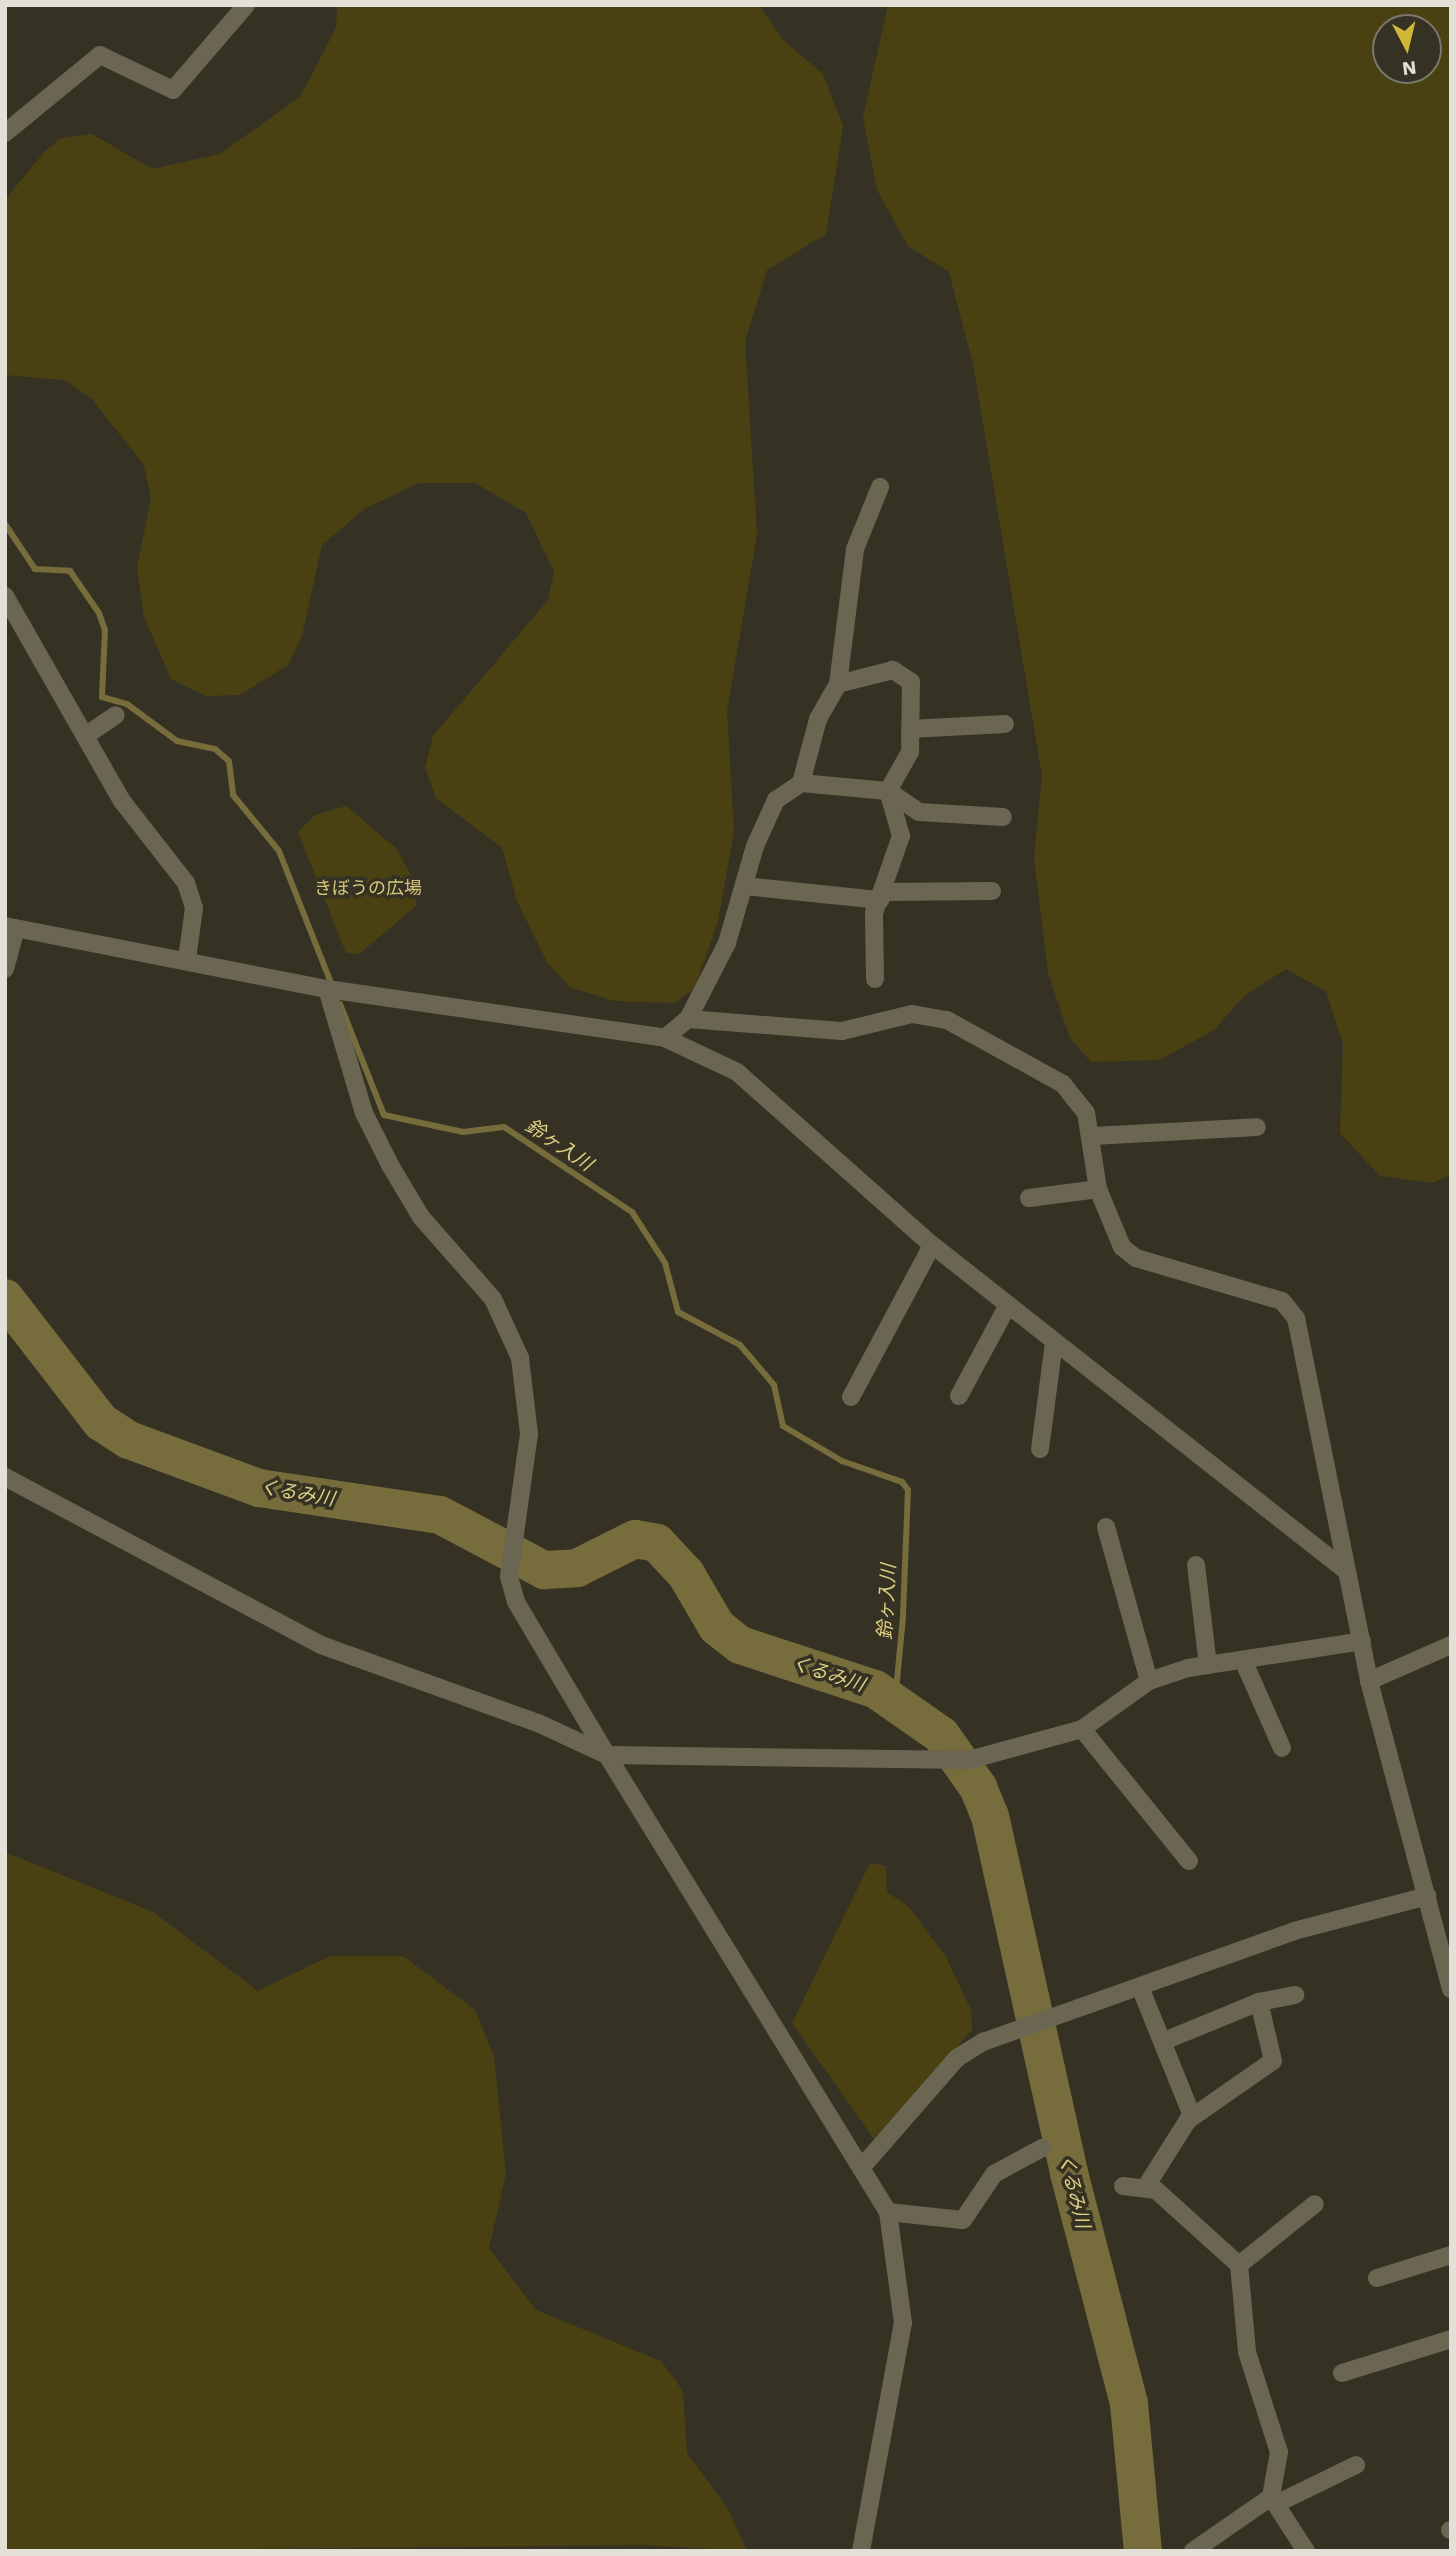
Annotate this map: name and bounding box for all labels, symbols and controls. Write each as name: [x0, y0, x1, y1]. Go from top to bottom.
north arrow: [1372, 14, 1442, 84]
text: N: [1401, 56, 1418, 81]
park label: きぼうの広場: [314, 877, 422, 899]
water label: 鈴ヶ入川: [521, 1114, 597, 1176]
water label: くるみ川: [258, 1475, 336, 1511]
water label: 鈴ヶ入川: [874, 1563, 900, 1641]
water label: くるみ川: [788, 1651, 868, 1697]
water label: くるみ川: [1054, 2151, 1094, 2231]

